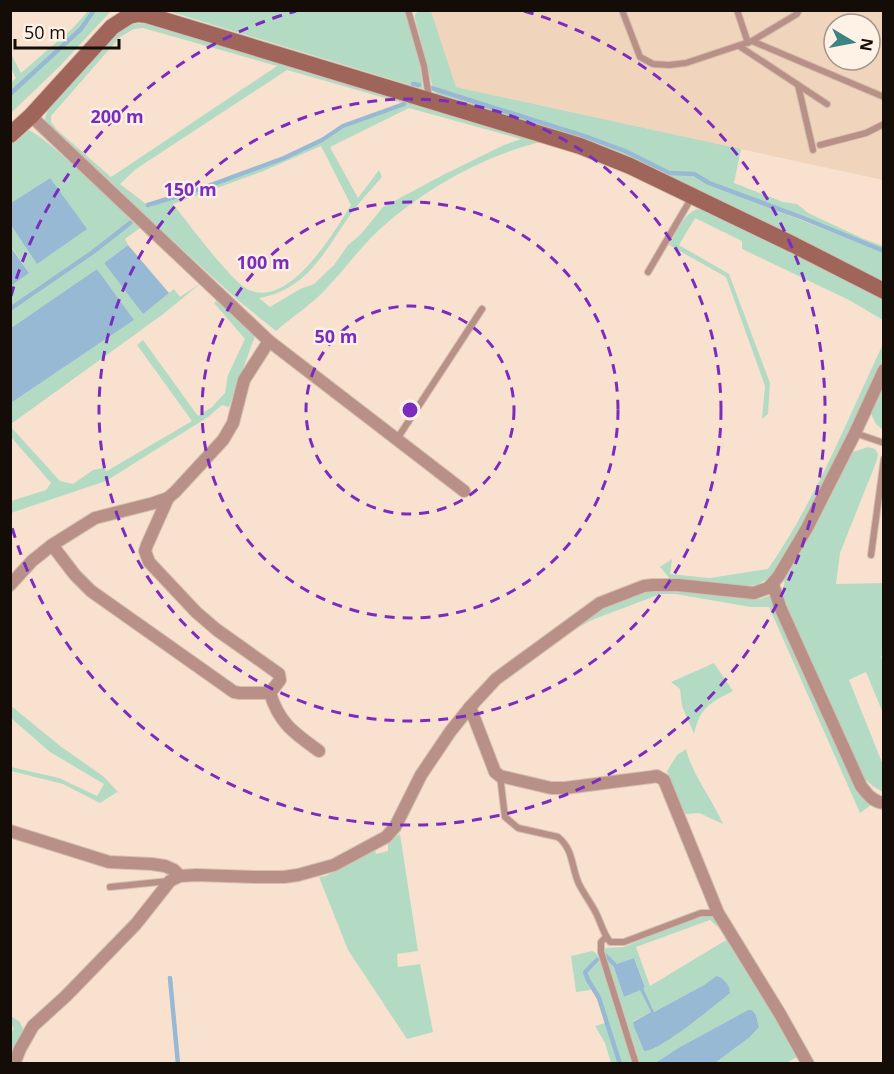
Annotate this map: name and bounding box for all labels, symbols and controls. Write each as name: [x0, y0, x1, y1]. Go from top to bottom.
scale bar: [15, 12, 118, 50]
north arrow: [822, 12, 882, 72]
text: 50 m: [24, 20, 66, 44]
text: N: [855, 36, 879, 53]
text: 200 m: [90, 104, 144, 128]
text: 150 m: [163, 177, 217, 201]
text: 100 m: [236, 250, 290, 274]
text: 50 m: [315, 324, 357, 348]
centre of rings: [400, 400, 420, 420]

